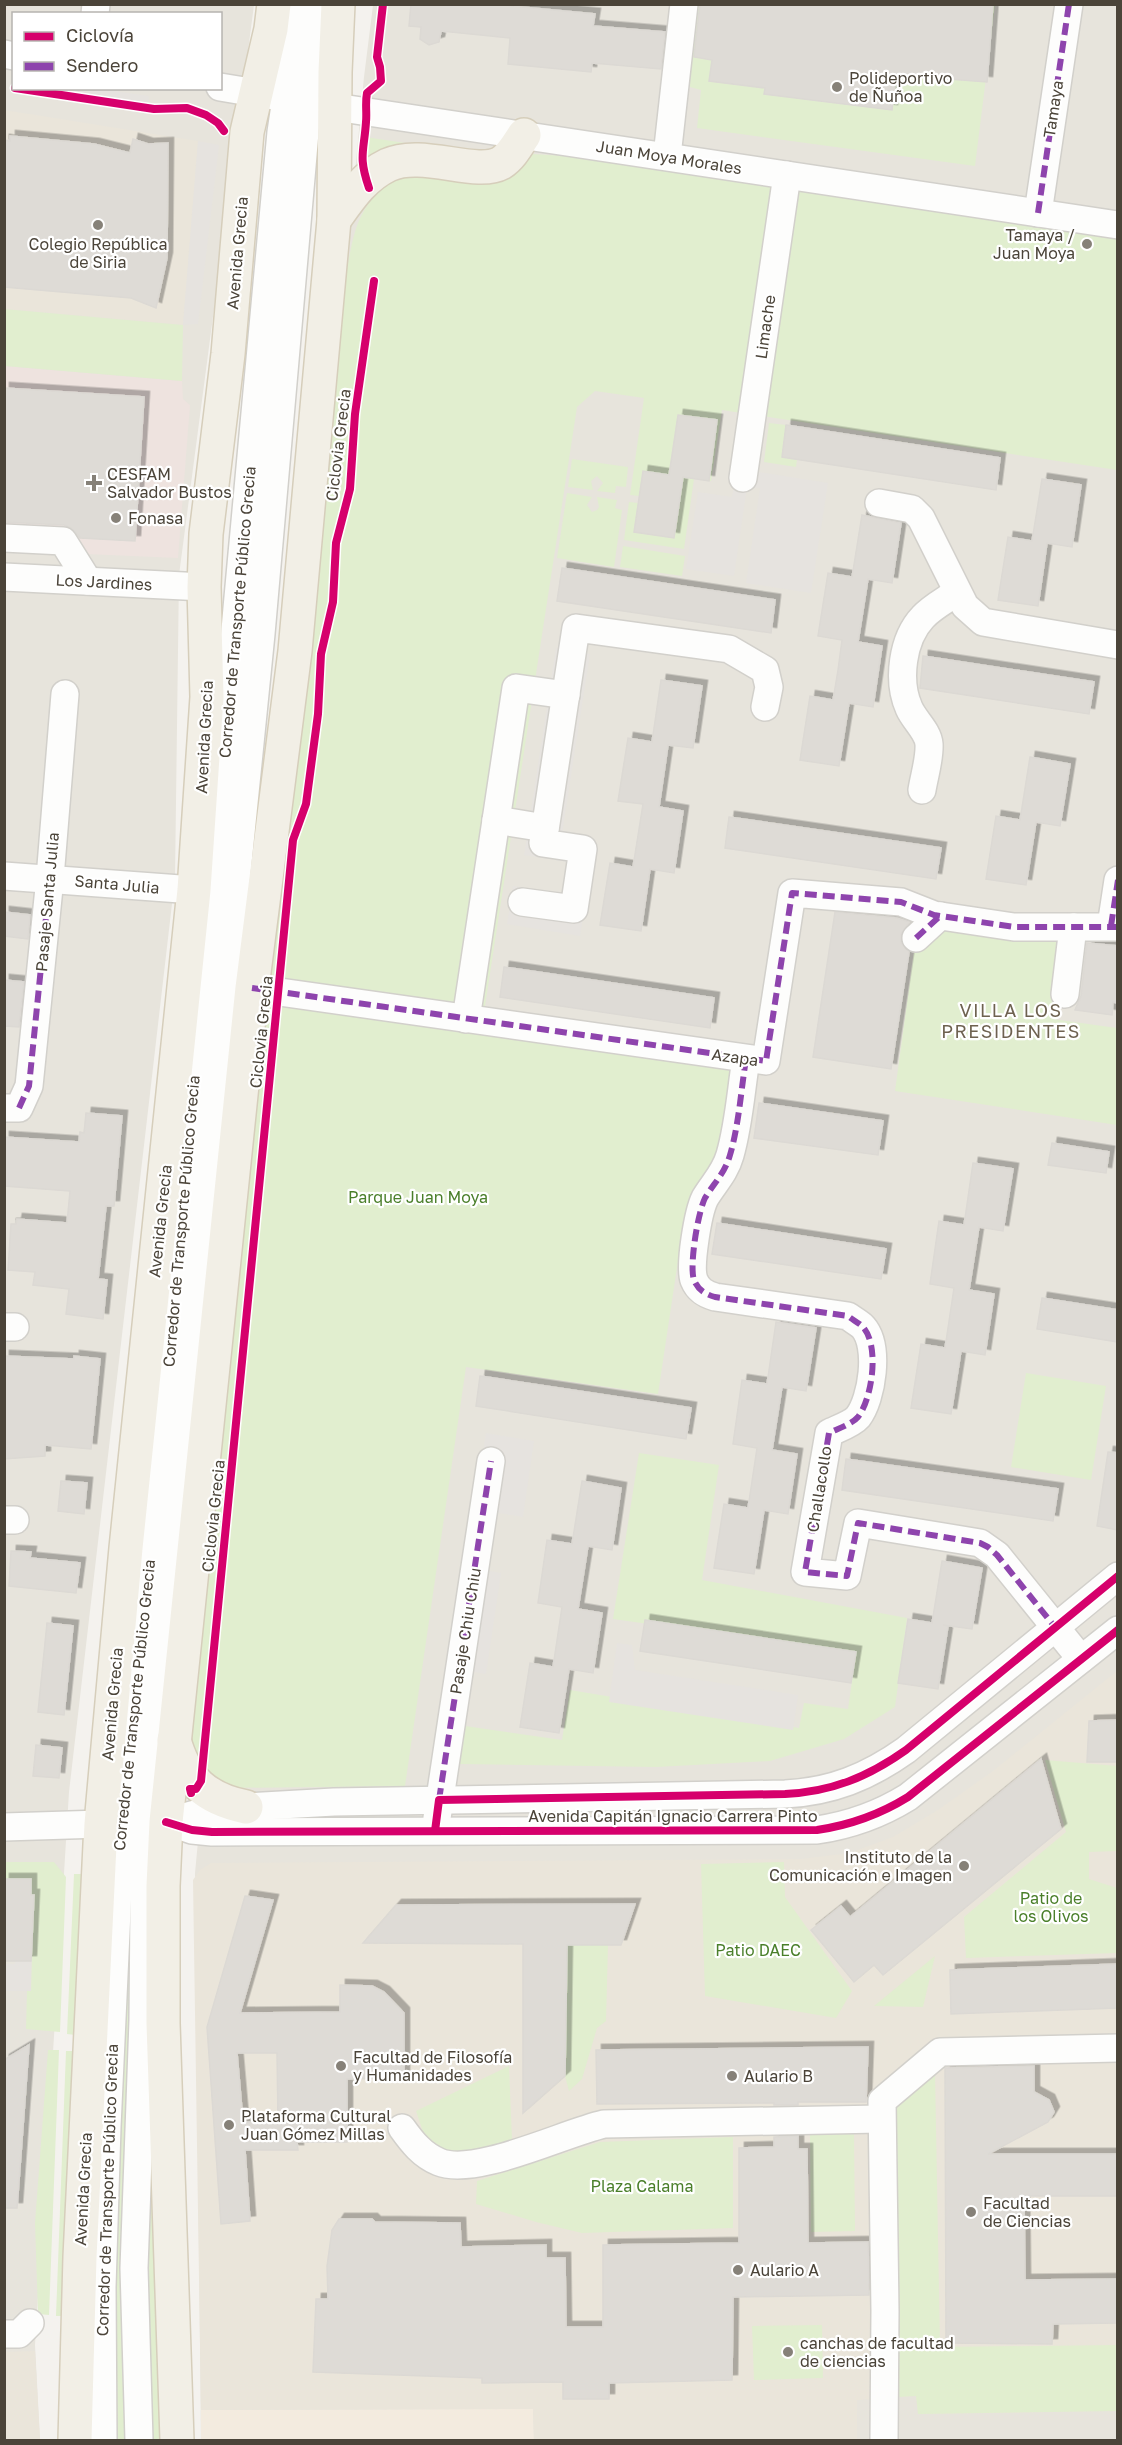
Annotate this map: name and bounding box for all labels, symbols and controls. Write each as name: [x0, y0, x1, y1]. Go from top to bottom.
legend: [12, 12, 222, 90]
text: Ciclovía: [66, 24, 134, 46]
text: Sendero: [66, 54, 138, 76]
place label: Polideportivo de Ñuñoa: [849, 68, 952, 106]
street label: Tamaya: [1039, 79, 1067, 139]
marker: Polideportivo de Ñuñoa: [830, 80, 844, 94]
street label: Juan Moya Morales: [595, 136, 743, 178]
street label: Avenida Grecia: [222, 196, 252, 310]
marker: Colegio República de Siria: [91, 218, 105, 232]
place label: Tamaya / Juan Moya: [993, 225, 1075, 263]
place label: Colegio República de Siria: [29, 234, 167, 272]
marker: Tamaya / Juan Moya: [1080, 237, 1094, 251]
street label: Limache: [751, 294, 779, 360]
street label: Ciclovia Grecia: [321, 388, 355, 502]
place label: CESFAM Salvador Bustos: [107, 464, 232, 502]
street label: Corredor de Transporte Público Grecia: [214, 465, 260, 759]
marker: CESFAM Salvador Bustos: [85, 474, 103, 492]
place label: Fonasa: [128, 508, 183, 528]
marker: Fonasa: [109, 511, 123, 525]
street label: Los Jardines: [55, 569, 153, 595]
street label: Avenida Grecia: [191, 680, 217, 794]
street label: Pasaje Santa Julia: [31, 831, 63, 973]
street label: Santa Julia: [74, 870, 160, 898]
street label: Ciclovia Grecia: [245, 975, 277, 1089]
district label: VILLA LOS PRESIDENTES: [941, 999, 1081, 1042]
street label: Azapa: [710, 1044, 760, 1070]
street label: Corredor de Transporte Público Grecia: [158, 1074, 204, 1368]
street label: Avenida Grecia: [144, 1164, 176, 1278]
park label: Parque Juan Moya: [348, 1187, 488, 1207]
street label: Challacollo: [802, 1444, 836, 1534]
street label: Ciclovia Grecia: [197, 1459, 229, 1573]
street label: Corredor de Transporte Público Grecia: [109, 1558, 159, 1852]
street label: Pasaje Chiu Chiu: [445, 1566, 485, 1696]
street label: Avenida Grecia: [97, 1647, 127, 1761]
street label: Avenida Capitán Ignacio Carrera Pinto: [528, 1806, 818, 1826]
place label: Instituto de la Comunicación e Imagen: [769, 1847, 952, 1885]
marker: Instituto de la Comunicación e Imagen: [957, 1859, 971, 1873]
park label: Patio de los Olivos: [1013, 1888, 1089, 1926]
park label: Patio DAEC: [715, 1940, 801, 1960]
street label: Corredor de Transporte Público Grecia: [92, 2043, 122, 2337]
place label: Facultad de Filosofía y Humanidades: [353, 2047, 512, 2085]
marker: Facultad de Filosofía y Humanidades: [334, 2059, 348, 2073]
place label: Aulario B: [744, 2066, 813, 2086]
marker: Aulario B: [725, 2069, 739, 2083]
place label: Plataforma Cultural Juan Gómez Millas: [241, 2106, 391, 2144]
marker: Plataforma Cultural Juan Gómez Millas: [222, 2118, 236, 2132]
street label: Avenida Grecia: [70, 2132, 96, 2246]
park label: Plaza Calama: [590, 2176, 694, 2196]
place label: Facultad de Ciencias: [983, 2193, 1071, 2231]
marker: Facultad de Ciencias: [964, 2205, 978, 2219]
place label: Aulario A: [750, 2260, 819, 2280]
marker: Aulario A: [731, 2263, 745, 2277]
place label: canchas de facultad de ciencias: [800, 2333, 954, 2371]
marker: canchas de facultad de ciencias: [781, 2345, 795, 2359]

